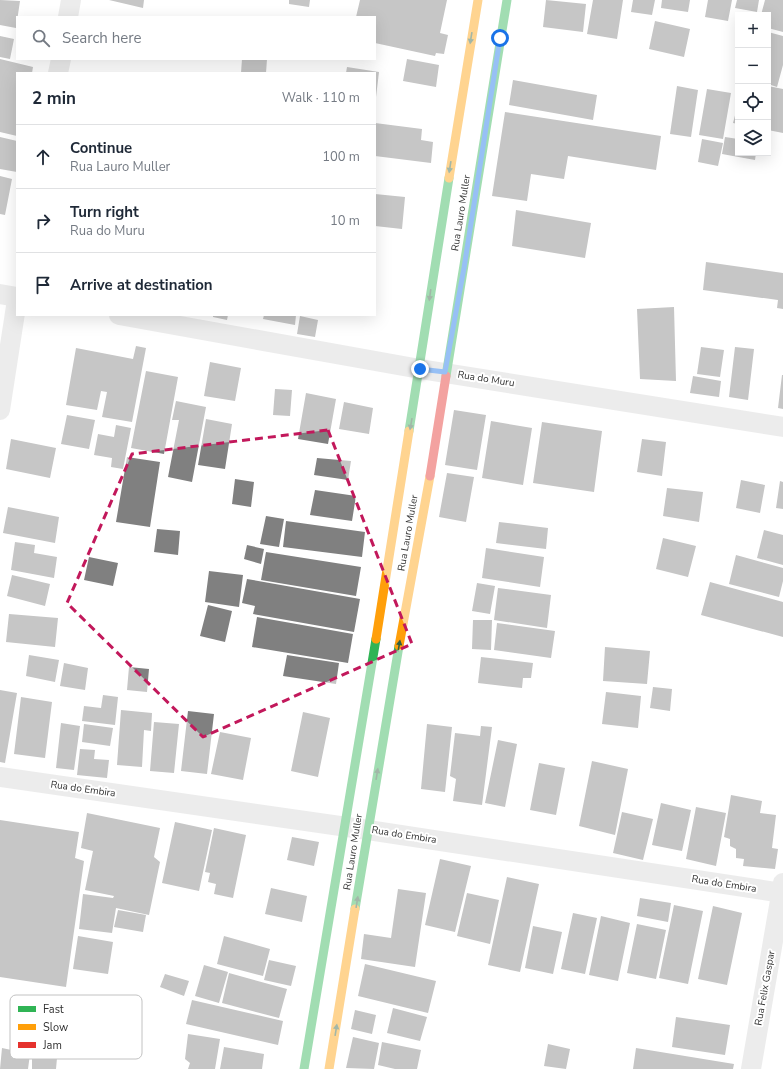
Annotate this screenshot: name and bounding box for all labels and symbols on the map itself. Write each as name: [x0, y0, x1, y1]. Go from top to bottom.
route start: [491, 29, 509, 47]
one-way arrow: [468, 32, 474, 45]
one-way arrow: [447, 161, 453, 173]
street label: Rua Lauro Muller: [448, 173, 474, 252]
one-way arrow: [427, 289, 433, 301]
route end: [411, 360, 429, 378]
street label: Rua do Muru: [457, 368, 515, 390]
one-way arrow: [407, 418, 413, 430]
street label: Rua Lauro Muller: [394, 493, 422, 572]
one-way arrow: [396, 640, 402, 652]
one-way arrow: [374, 768, 380, 780]
street label: Rua do Embira: [50, 778, 116, 800]
street label: Rua Lauro Muller: [340, 812, 366, 891]
street label: Rua do Embira: [371, 823, 437, 847]
street label: Rua do Embira: [691, 872, 757, 896]
one-way arrow: [354, 896, 360, 908]
street label: Rua Felix Gaspar: [752, 949, 779, 1027]
legend: [10, 995, 142, 1059]
text: Fast: [43, 1002, 64, 1017]
text: Slow: [43, 1020, 68, 1035]
one-way arrow: [333, 1024, 339, 1037]
text: Jam: [42, 1038, 62, 1053]

